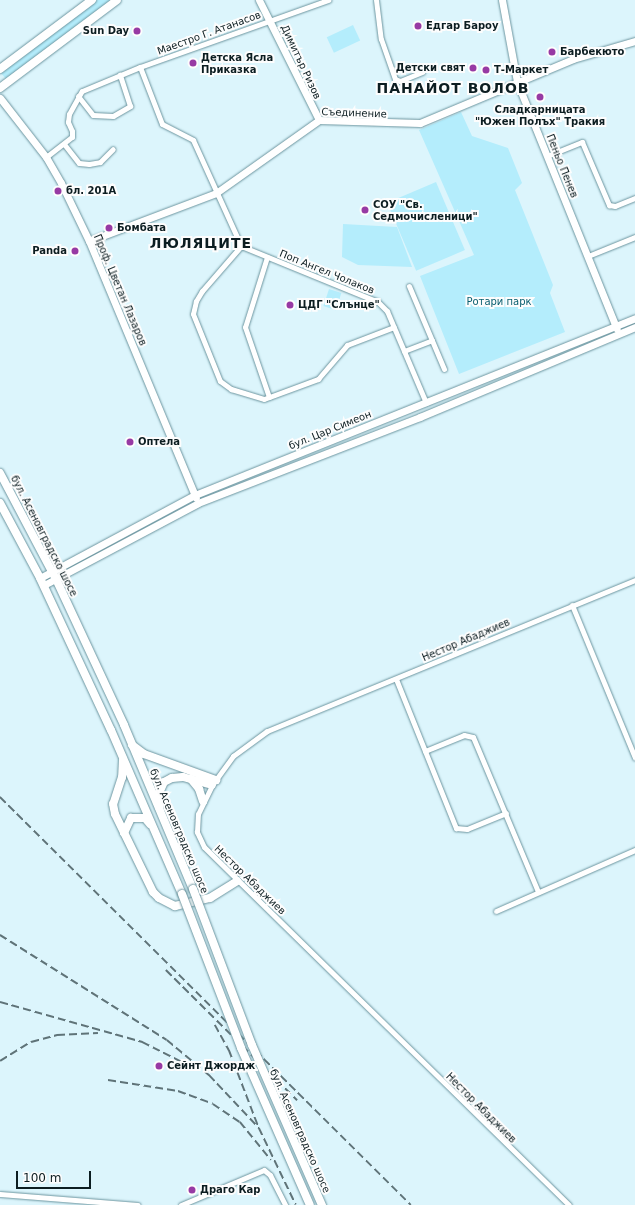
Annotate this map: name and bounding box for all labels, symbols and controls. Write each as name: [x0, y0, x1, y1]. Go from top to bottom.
street label: Маестро Г. Атанасов: [156, 9, 262, 57]
place label: Едгар Бароу: [426, 20, 498, 32]
marker: Едгар Бароу: [413, 21, 423, 31]
street label: Димитър Ризов: [279, 23, 323, 101]
place label: Sun Day: [83, 25, 129, 37]
marker: Sun Day: [132, 26, 142, 36]
place label: Барбекюто: [560, 46, 624, 58]
marker: Барбекюто: [547, 47, 557, 57]
place label: Детска Ясла Приказка: [201, 51, 273, 74]
marker: Детска Ясла Приказка: [188, 58, 198, 68]
place label: Детски свят: [396, 62, 465, 74]
marker: Детски свят: [468, 63, 478, 73]
place label: Т-Маркет: [494, 64, 548, 76]
marker: Т-Маркет: [481, 65, 491, 75]
district label: ПАНАЙОТ ВОЛОВ: [377, 80, 529, 96]
marker: Сладкарницата "Южен Полъх" Тракия: [535, 92, 545, 102]
place label: Сладкарницата "Южен Полъх" Тракия: [475, 103, 605, 126]
street label: Съединение: [321, 106, 387, 120]
street label: Пеньо Пенев: [544, 132, 580, 200]
place label: бл. 201А: [66, 185, 116, 197]
marker: бл. 201А: [53, 186, 63, 196]
place label: СОУ "Св. Седмочисленици": [373, 198, 478, 222]
marker: СОУ "Св. Седмочисленици": [360, 205, 370, 215]
place label: Бомбата: [117, 222, 166, 234]
marker: Бомбата: [104, 223, 114, 233]
street label: Проф. Цветан Лазаров: [91, 233, 149, 347]
district label: ЛЮЛЯЦИТЕ: [150, 235, 252, 251]
place label: Panda: [32, 245, 67, 257]
marker: Panda: [70, 246, 80, 256]
street label: Поп Ангел Чолаков: [278, 247, 376, 297]
park label: Ротари парк: [466, 296, 532, 308]
place label: ЦДГ "Слънце": [298, 299, 380, 311]
marker: ЦДГ "Слънце": [285, 300, 295, 310]
street label: бул. Цар Симеон: [287, 408, 373, 452]
place label: Оптела: [138, 436, 180, 448]
marker: Оптела: [125, 437, 135, 447]
street label: бул. Асеновградско шосе: [8, 473, 80, 599]
street label: Нестор Абаджиев: [420, 616, 512, 664]
street label: бул. Асеновградско шосе: [147, 767, 211, 895]
street label: Нестор Абаджиев: [212, 843, 288, 917]
place label: Сейнт Джордж: [167, 1060, 255, 1072]
marker: Сейнт Джордж: [154, 1061, 164, 1071]
street label: бул. Асеновградско шосе: [267, 1067, 333, 1195]
street label: Нестор Абаджиев: [443, 1070, 519, 1146]
scale bar: [18, 1163, 93, 1189]
text: 100 m: [23, 1171, 61, 1185]
place label: Драго Кар: [200, 1184, 260, 1196]
marker: Драго Кар: [187, 1185, 197, 1195]

